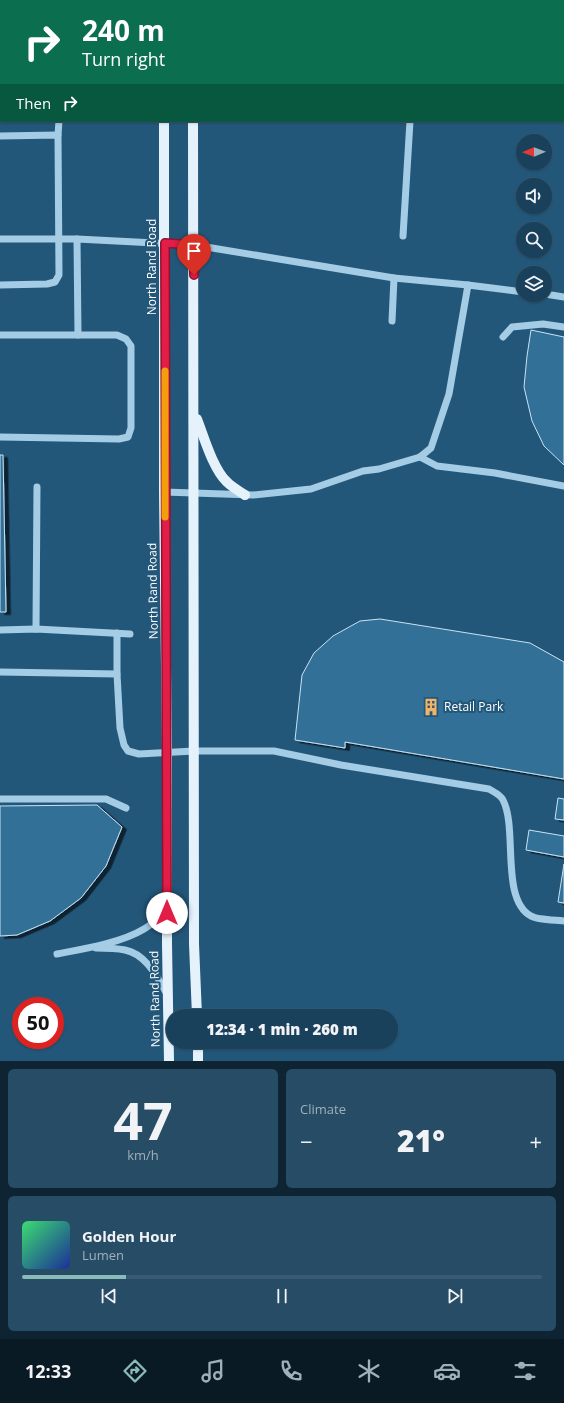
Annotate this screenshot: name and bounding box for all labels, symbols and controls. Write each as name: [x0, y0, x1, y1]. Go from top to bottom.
text: 240 m: [82, 11, 165, 49]
icon: right: [16, 16, 68, 68]
text: Turn right: [82, 47, 165, 71]
icon: right: [59, 92, 81, 114]
text: Then: [16, 93, 51, 113]
north arrow: [516, 134, 552, 170]
map controls: [516, 134, 552, 302]
button: sound: [516, 178, 552, 214]
street label: North Rand Road: [143, 219, 160, 315]
button: search: [516, 222, 552, 258]
pin: [177, 234, 211, 275]
icon: arrive: [183, 240, 205, 262]
button: layers: [516, 266, 552, 302]
street label: North Rand Road: [143, 543, 162, 639]
building icon: Retail Park: [421, 697, 441, 717]
place label: Retail Park: [444, 698, 504, 715]
position arrow: [146, 892, 188, 934]
street label: North Rand Road: [145, 951, 164, 1047]
speed limit sign: 50: [12, 997, 64, 1049]
text: 12:34 · 1 min · 260 m: [206, 1019, 358, 1039]
text: 47: [113, 1084, 173, 1155]
text: Climate: [300, 1100, 346, 1118]
text: 21°: [397, 1120, 445, 1161]
text: −: [300, 1126, 313, 1156]
text: +: [529, 1126, 542, 1156]
text: km/h: [127, 1146, 159, 1164]
text: Golden Hour: [82, 1226, 176, 1246]
text: Lumen: [82, 1246, 124, 1264]
icon: previous: [98, 1285, 120, 1307]
icon: pause: [271, 1285, 293, 1307]
icon: next: [444, 1285, 466, 1307]
icon: directions: [121, 1357, 149, 1385]
icon: music: [199, 1357, 227, 1385]
icon: phone: [277, 1357, 305, 1385]
icon: climate: [355, 1357, 383, 1385]
icon: car: [433, 1357, 461, 1385]
icon: filters: [511, 1357, 539, 1385]
text: 12:33: [25, 1359, 71, 1383]

